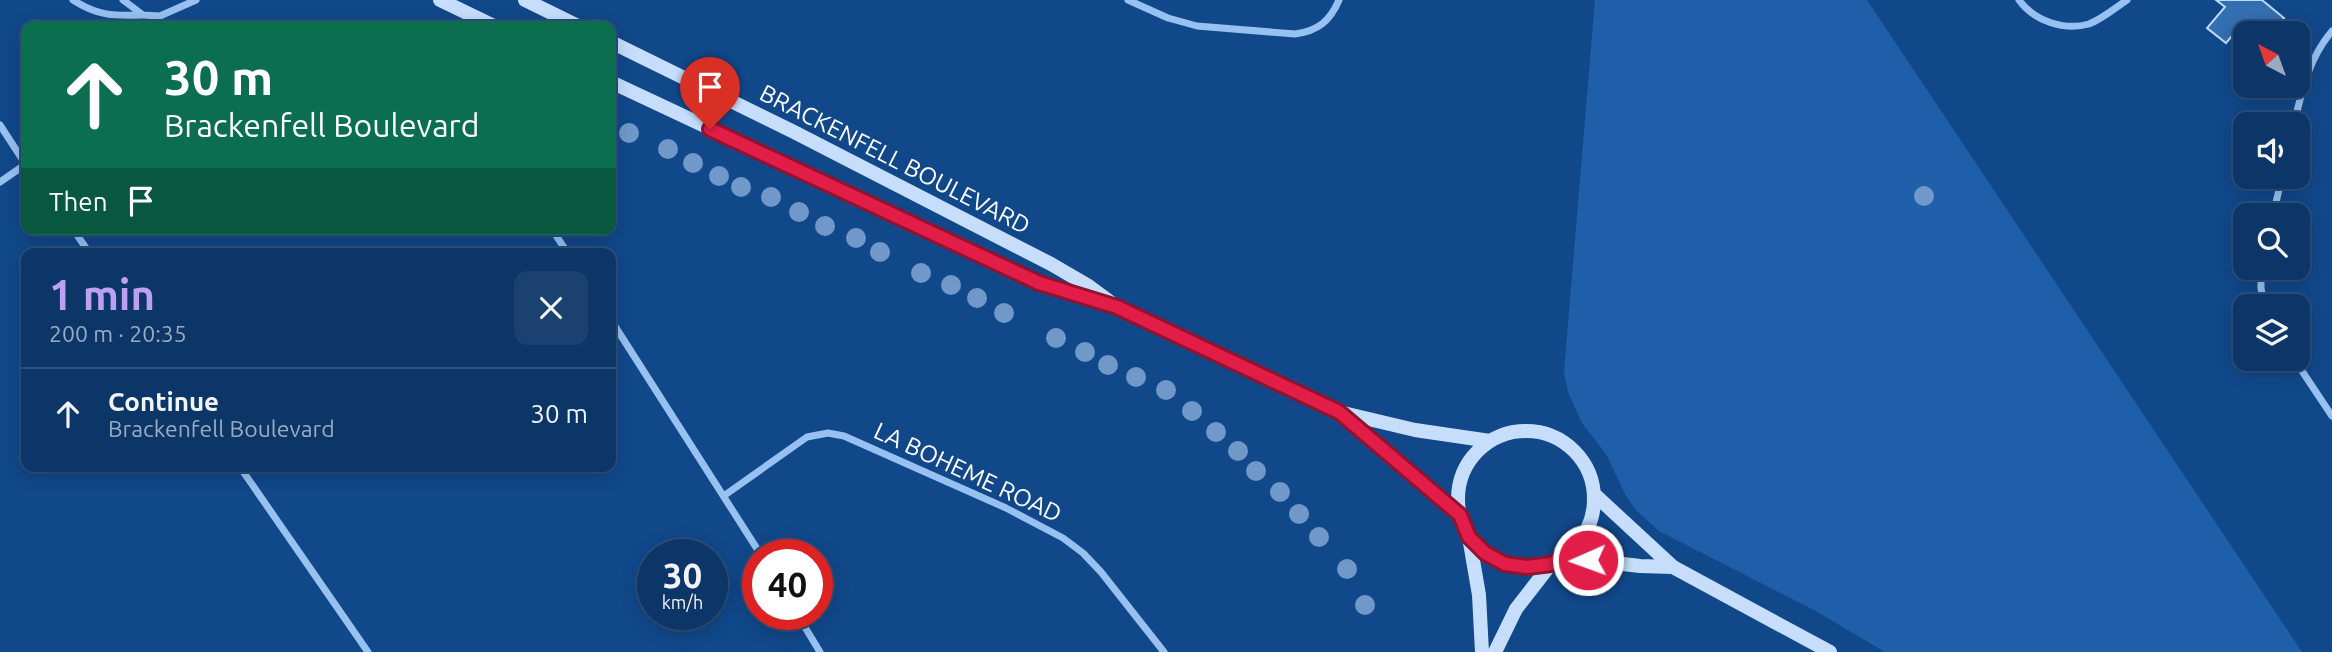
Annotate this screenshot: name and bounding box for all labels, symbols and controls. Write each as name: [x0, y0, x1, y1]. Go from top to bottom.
north arrow: [2233, 21, 2310, 98]
map controls: [2233, 21, 2310, 371]
icon: ahead: [49, 49, 140, 140]
text: 30 m: [164, 49, 273, 104]
pin: [680, 57, 740, 129]
icon: arrive: [691, 68, 729, 106]
street label: BRACKENFELL BOULEVARD: [755, 79, 1035, 239]
text: Brackenfell Boulevard: [164, 107, 479, 143]
button: sound: [2233, 112, 2310, 189]
icon: arrive: [122, 182, 160, 220]
text: Then: [49, 187, 108, 216]
button: search: [2233, 203, 2310, 280]
text: 1 min: [49, 271, 155, 318]
button: close: [514, 271, 588, 345]
button: layers: [2233, 294, 2310, 371]
text: 200 m · 20:35: [49, 321, 187, 346]
text: Continue: [108, 387, 219, 416]
icon: ahead: [49, 395, 87, 433]
text: 30 m: [530, 399, 588, 428]
text: Brackenfell Boulevard: [108, 416, 335, 441]
street label: LA BOHEME ROAD: [870, 417, 1066, 527]
position arrow: [1551, 523, 1625, 597]
speed limit sign: 40: [742, 539, 833, 630]
text: 30: [663, 555, 702, 595]
text: km/h: [662, 592, 703, 612]

